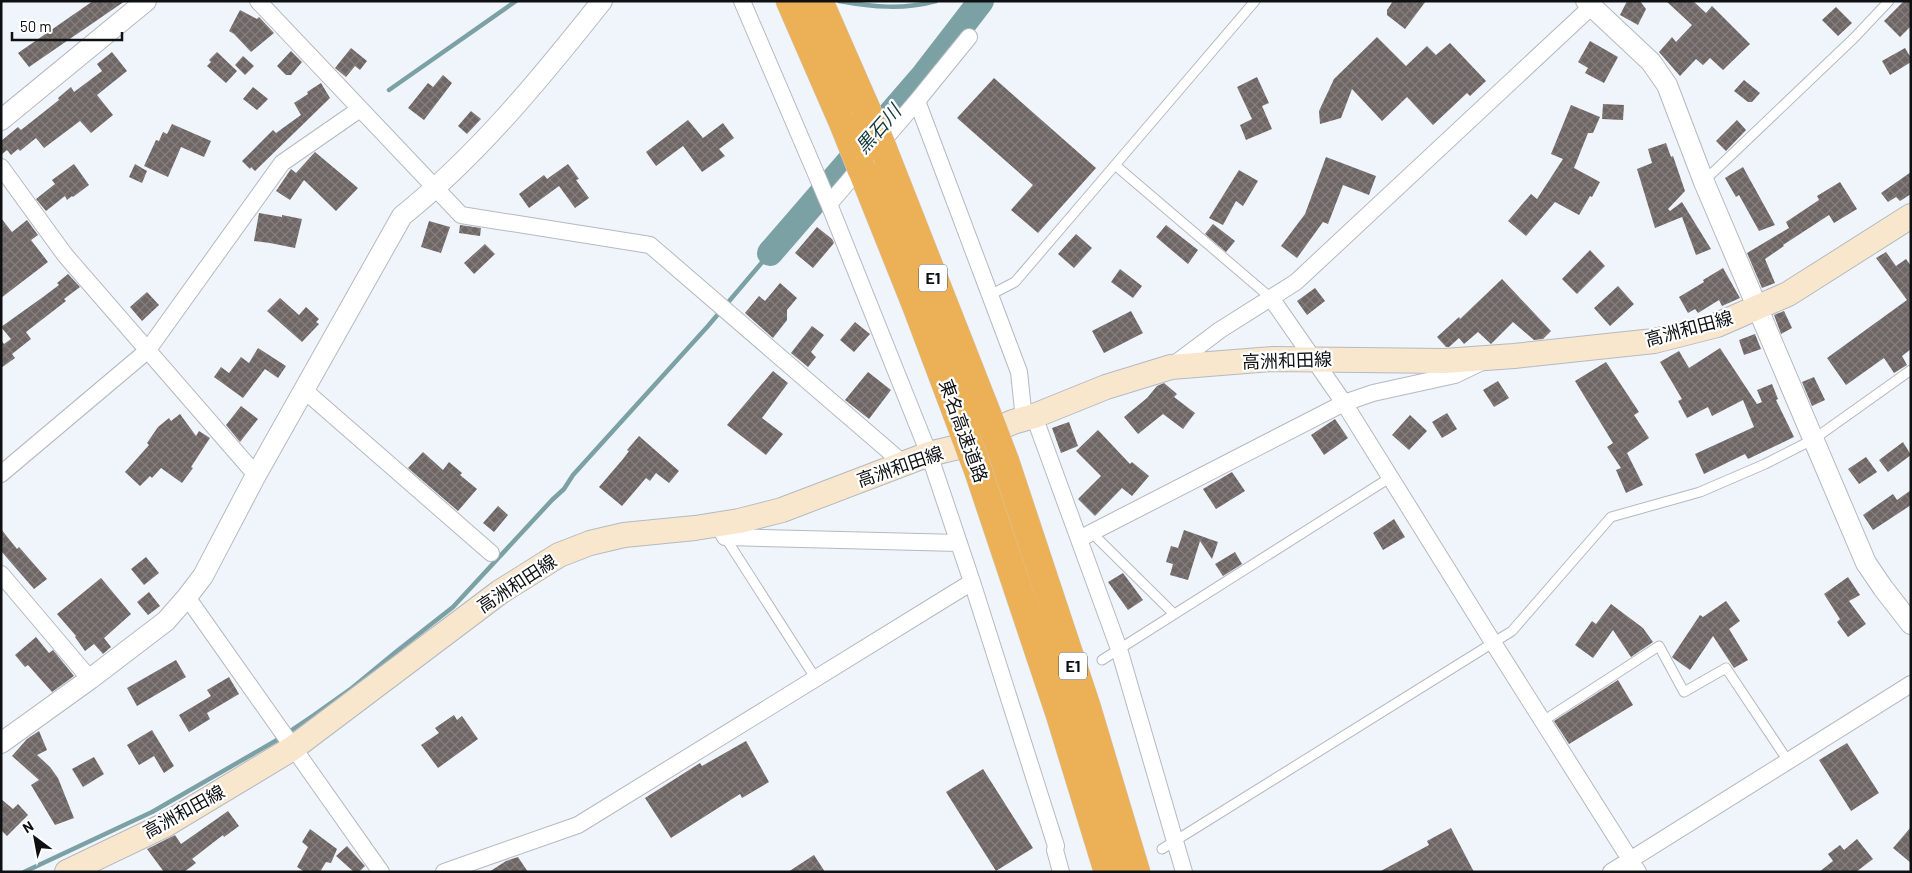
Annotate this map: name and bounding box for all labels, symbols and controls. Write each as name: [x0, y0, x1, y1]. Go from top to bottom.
scale bar: [12, 10, 122, 42]
text: 50 m: [20, 17, 52, 35]
water label: 黒石川: [850, 98, 906, 158]
road number: E1: [919, 264, 947, 292]
street label: 高洲和田線: [1642, 306, 1735, 350]
street label: 高洲和田線: [1242, 347, 1332, 373]
street label: 東名高速道路: [935, 376, 993, 485]
street label: 高洲和田線: [854, 441, 946, 491]
street label: 高洲和田線: [473, 549, 560, 617]
road number: E1: [1059, 652, 1087, 679]
street label: 高洲和田線: [139, 780, 228, 843]
north arrow: [10, 813, 60, 863]
text: N: [19, 817, 36, 836]

